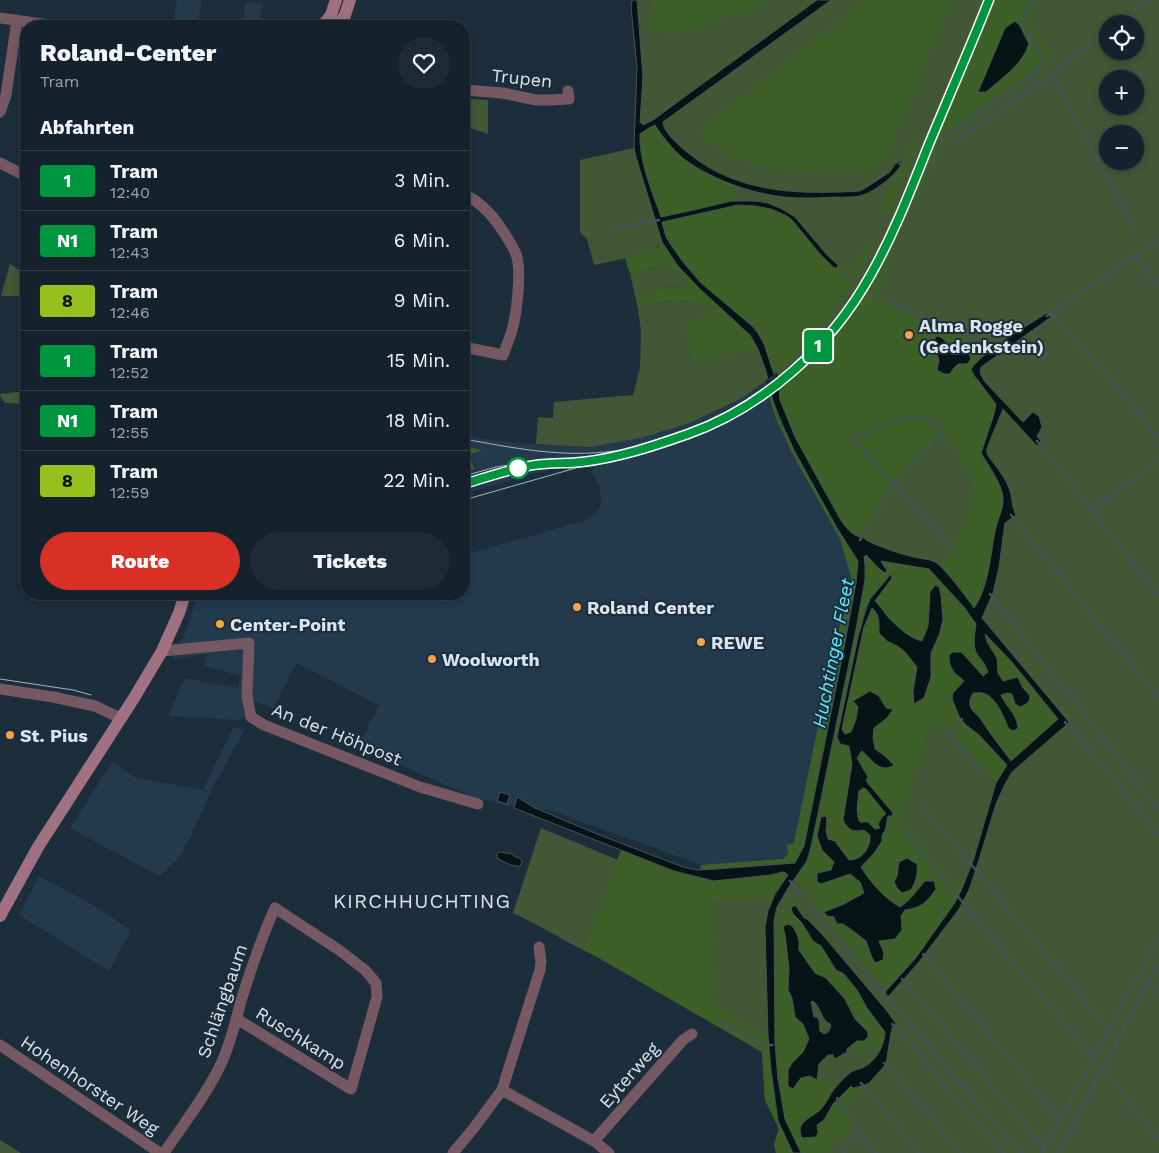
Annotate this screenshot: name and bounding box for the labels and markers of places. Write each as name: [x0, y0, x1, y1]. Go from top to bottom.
place label: Alma Rogge (Gedenkstein): [919, 315, 1044, 357]
marker: Alma Rogge (Gedenkstein): [903, 329, 915, 341]
unlabelled marker: [507, 457, 529, 479]
place label: Roland Center: [587, 597, 714, 618]
marker: Roland Center: [571, 601, 583, 613]
place label: Center-Point: [230, 614, 345, 635]
marker: Center-Point: [214, 618, 226, 630]
place label: REWE: [711, 632, 764, 653]
marker: REWE: [695, 636, 707, 648]
place label: Woolworth: [442, 649, 540, 670]
marker: Woolworth: [426, 653, 438, 665]
place label: St. Pius: [20, 725, 88, 746]
marker: St. Pius: [4, 729, 16, 741]

